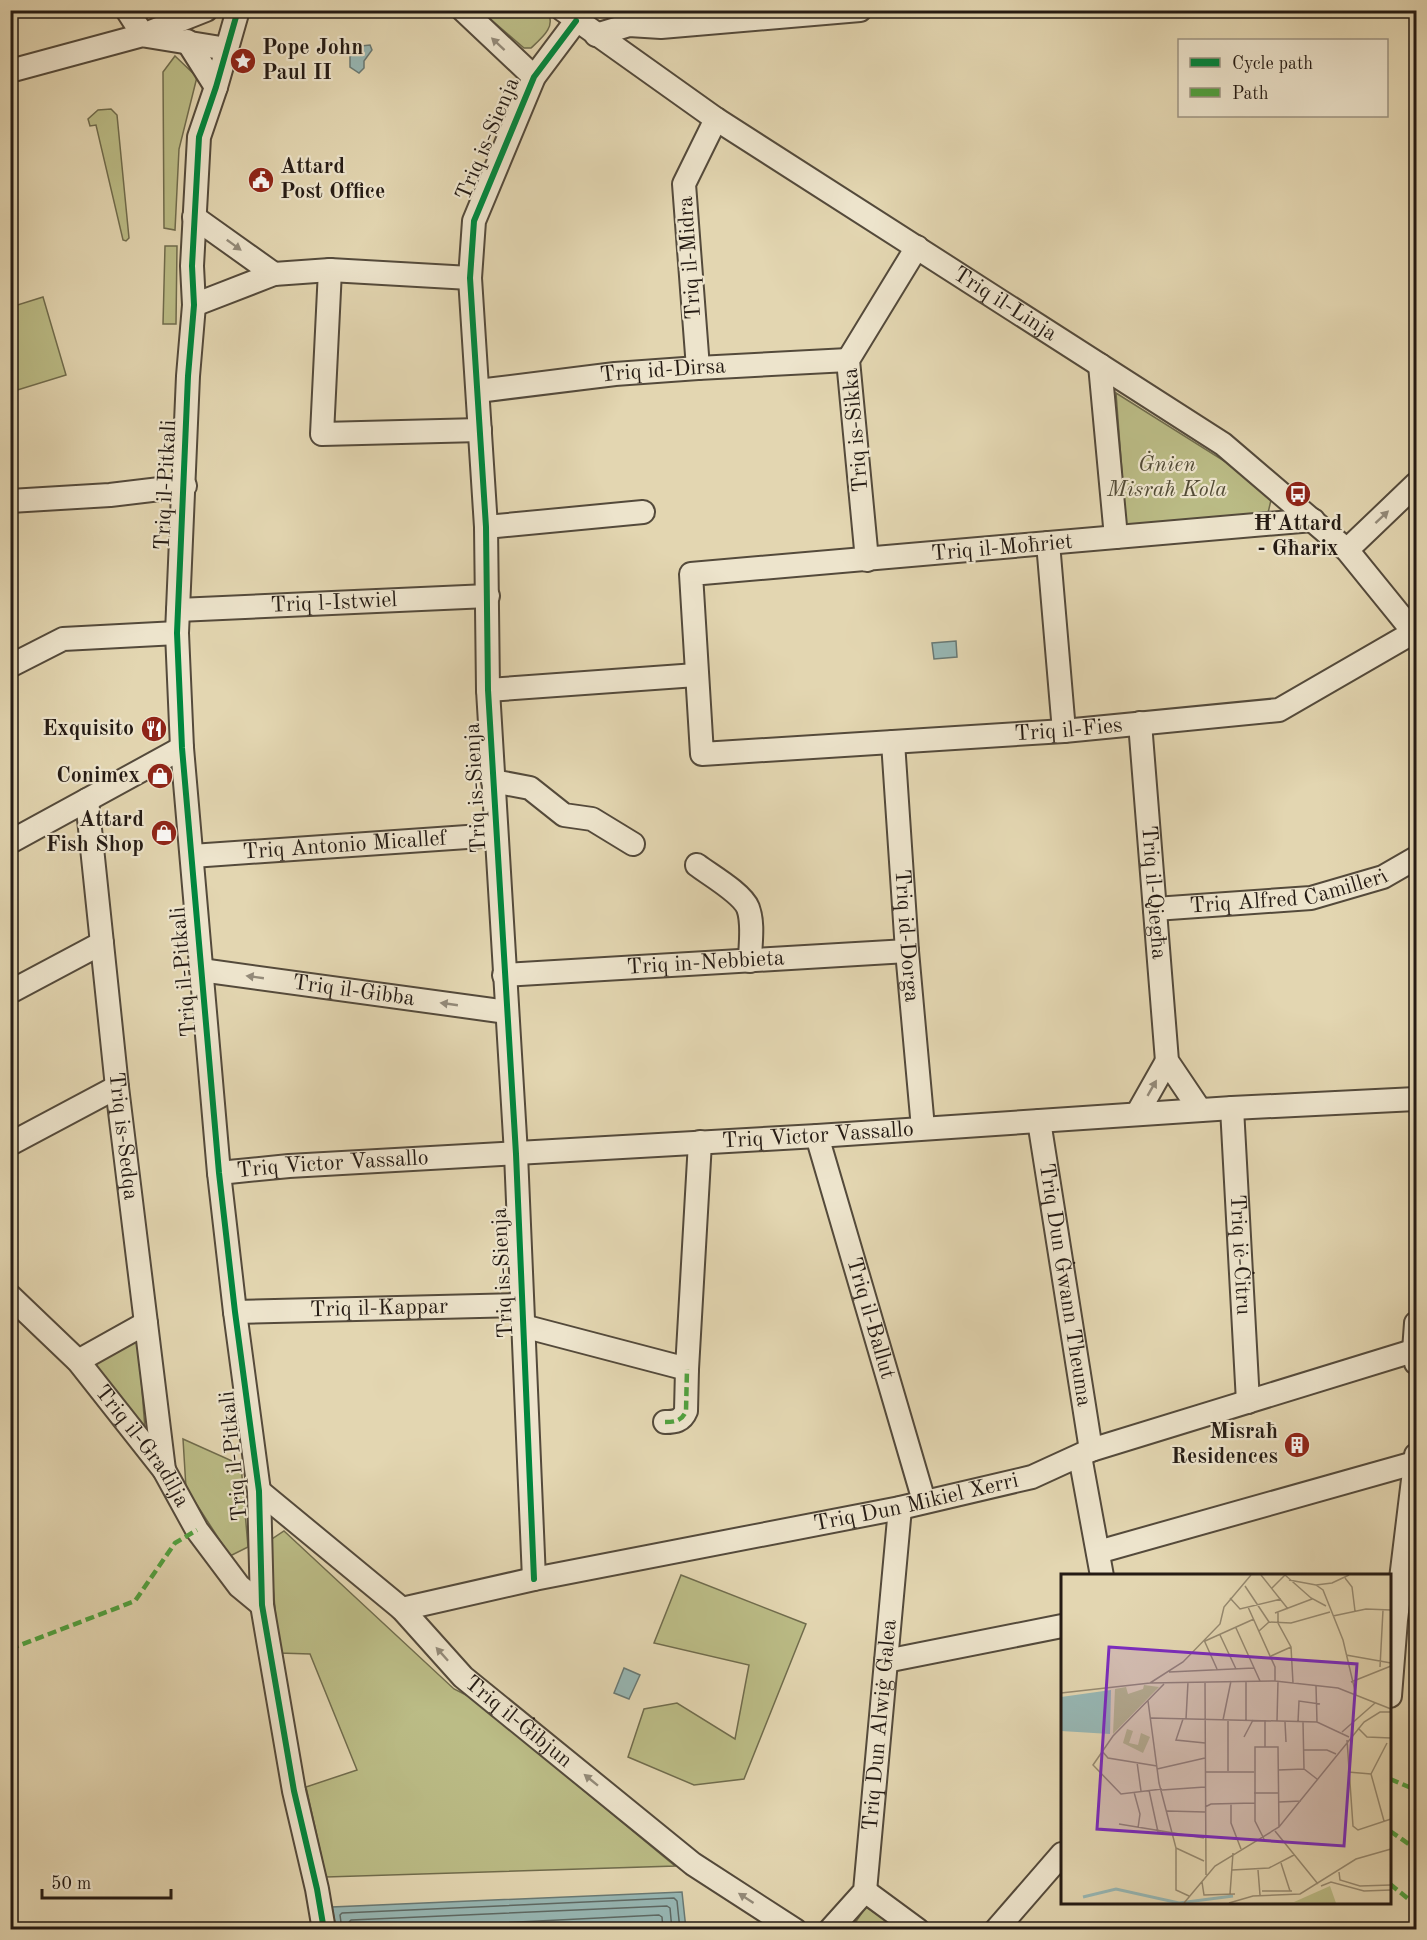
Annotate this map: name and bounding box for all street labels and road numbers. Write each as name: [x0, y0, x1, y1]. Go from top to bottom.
street label: Triq is-Sienja: [452, 74, 524, 204]
street label: Triq il-Midra: [675, 195, 705, 320]
street label: Triq il-Linja: [949, 263, 1061, 345]
street label: Triq id-Dirsa: [599, 356, 726, 387]
street label: Triq is-Sikka: [840, 367, 872, 493]
street label: Triq il-Pitkali: [152, 419, 180, 551]
street label: Triq il-Moħriet: [930, 531, 1074, 565]
street label: Triq l-Istwiel: [270, 589, 398, 617]
street label: Triq il-Fies: [1014, 714, 1124, 745]
street label: Triq is-Sienja: [462, 722, 490, 854]
street label: Triq il-Qiegħa: [1137, 825, 1170, 960]
street label: Triq Antonio Micallef: [242, 827, 448, 863]
street label: Triq Alfred Camilleri: [1189, 865, 1392, 918]
street label: Triq id-Dorga: [891, 868, 923, 1003]
street label: Triq il-Pitkali: [167, 906, 201, 1038]
street label: Triq in-Nebbieta: [626, 947, 785, 979]
street label: Triq il-Gibba: [291, 972, 416, 1010]
street label: Triq is-Sedqa: [105, 1071, 142, 1201]
street label: Triq Victor Vassallo: [721, 1118, 914, 1152]
street label: Triq Victor Vassallo: [236, 1147, 429, 1182]
street label: Triq Dun Ġwann Theuma: [1035, 1162, 1095, 1408]
street label: Triq iċ-Ċitru: [1226, 1194, 1255, 1316]
street label: Triq is-Sienja: [489, 1207, 517, 1339]
street label: Triq il-Ballut: [842, 1255, 899, 1382]
street label: Triq il-Kappar: [310, 1296, 448, 1321]
street label: Triq il-Gradilja: [91, 1381, 193, 1511]
street label: Triq il-Pitkali: [216, 1390, 252, 1522]
street label: Triq Dun Mikiel Xerri: [812, 1470, 1021, 1535]
street label: Triq Dun Alwiġ Galea: [860, 1618, 901, 1832]
street label: Triq il-Ġibjun: [460, 1672, 576, 1772]

